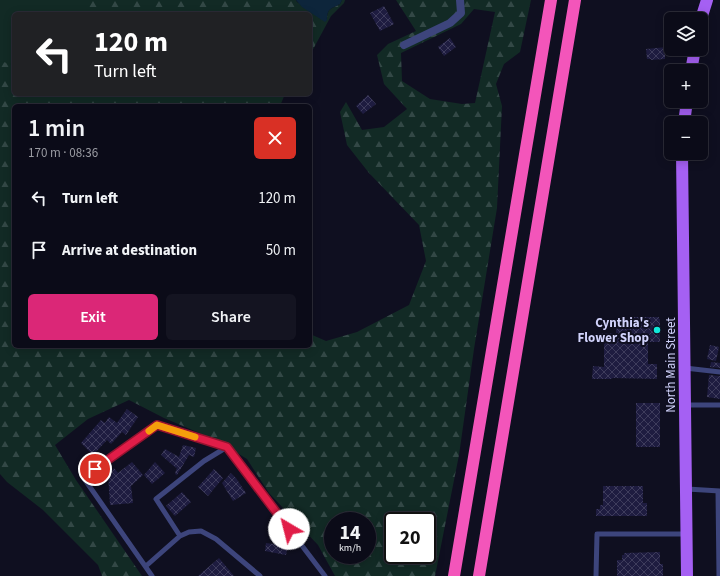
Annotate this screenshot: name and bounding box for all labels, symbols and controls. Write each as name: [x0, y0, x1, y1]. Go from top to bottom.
map controls: [664, 12, 708, 160]
button: layers: [664, 12, 708, 56]
text: 120 m: [94, 22, 168, 62]
icon: left: [28, 28, 80, 80]
text: Turn left: [94, 59, 156, 84]
button: +: [664, 64, 708, 108]
text: 1 min: [28, 111, 85, 146]
button: −: [664, 116, 708, 160]
button: close: [254, 117, 296, 159]
text: 170 m · 08:36: [28, 144, 98, 162]
icon: left: [28, 187, 50, 209]
text: Turn left: [62, 188, 118, 209]
text: 120 m: [258, 188, 296, 209]
icon: arrive: [28, 239, 50, 261]
text: Arrive at destination: [62, 240, 197, 261]
text: 50 m: [266, 240, 296, 261]
button: Exit: [28, 294, 158, 340]
button: Share: [166, 294, 296, 340]
place label: Cynthia's Flower Shop: [578, 314, 649, 347]
street label: North Main Street: [662, 317, 680, 413]
marker: Cynthia's Flower Shop: [652, 325, 662, 335]
pin: [78, 452, 112, 486]
icon: arrive: [84, 458, 106, 480]
position arrow: [268, 508, 310, 550]
speed limit sign: 20: [384, 512, 436, 564]
text: 14: [339, 519, 361, 547]
text: km/h: [339, 541, 361, 555]

